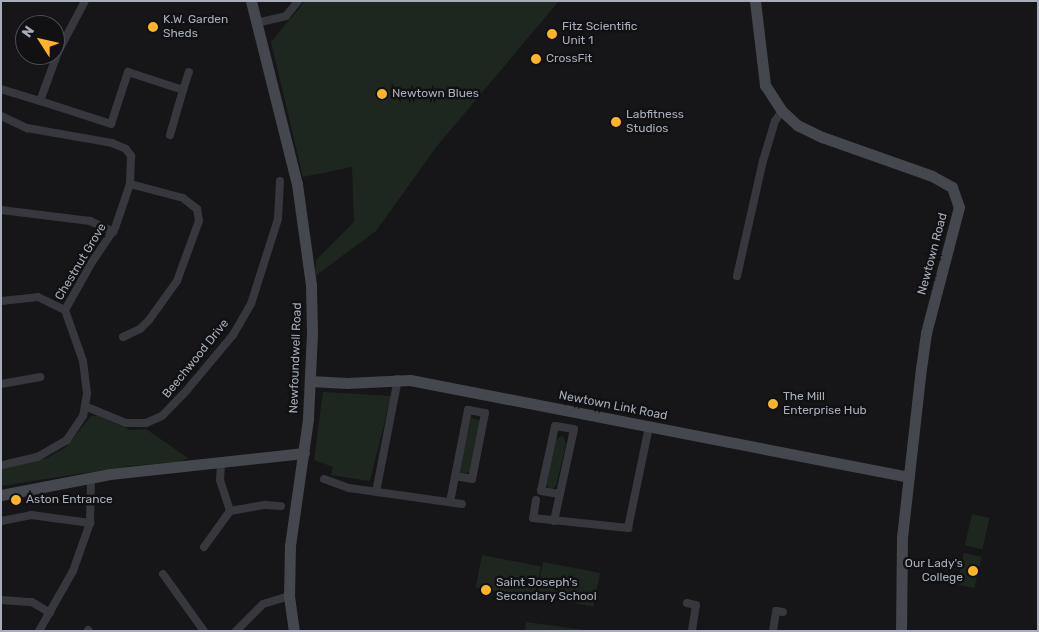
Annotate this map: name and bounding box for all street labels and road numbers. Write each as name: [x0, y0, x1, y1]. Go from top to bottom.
street label: Newtown Road: [915, 211, 951, 297]
street label: Chestnut Grove: [52, 221, 110, 303]
street label: Newfoundwell Road: [287, 302, 305, 414]
street label: Beechwood Drive: [160, 317, 232, 401]
street label: Newtown Link Road: [558, 388, 668, 424]

